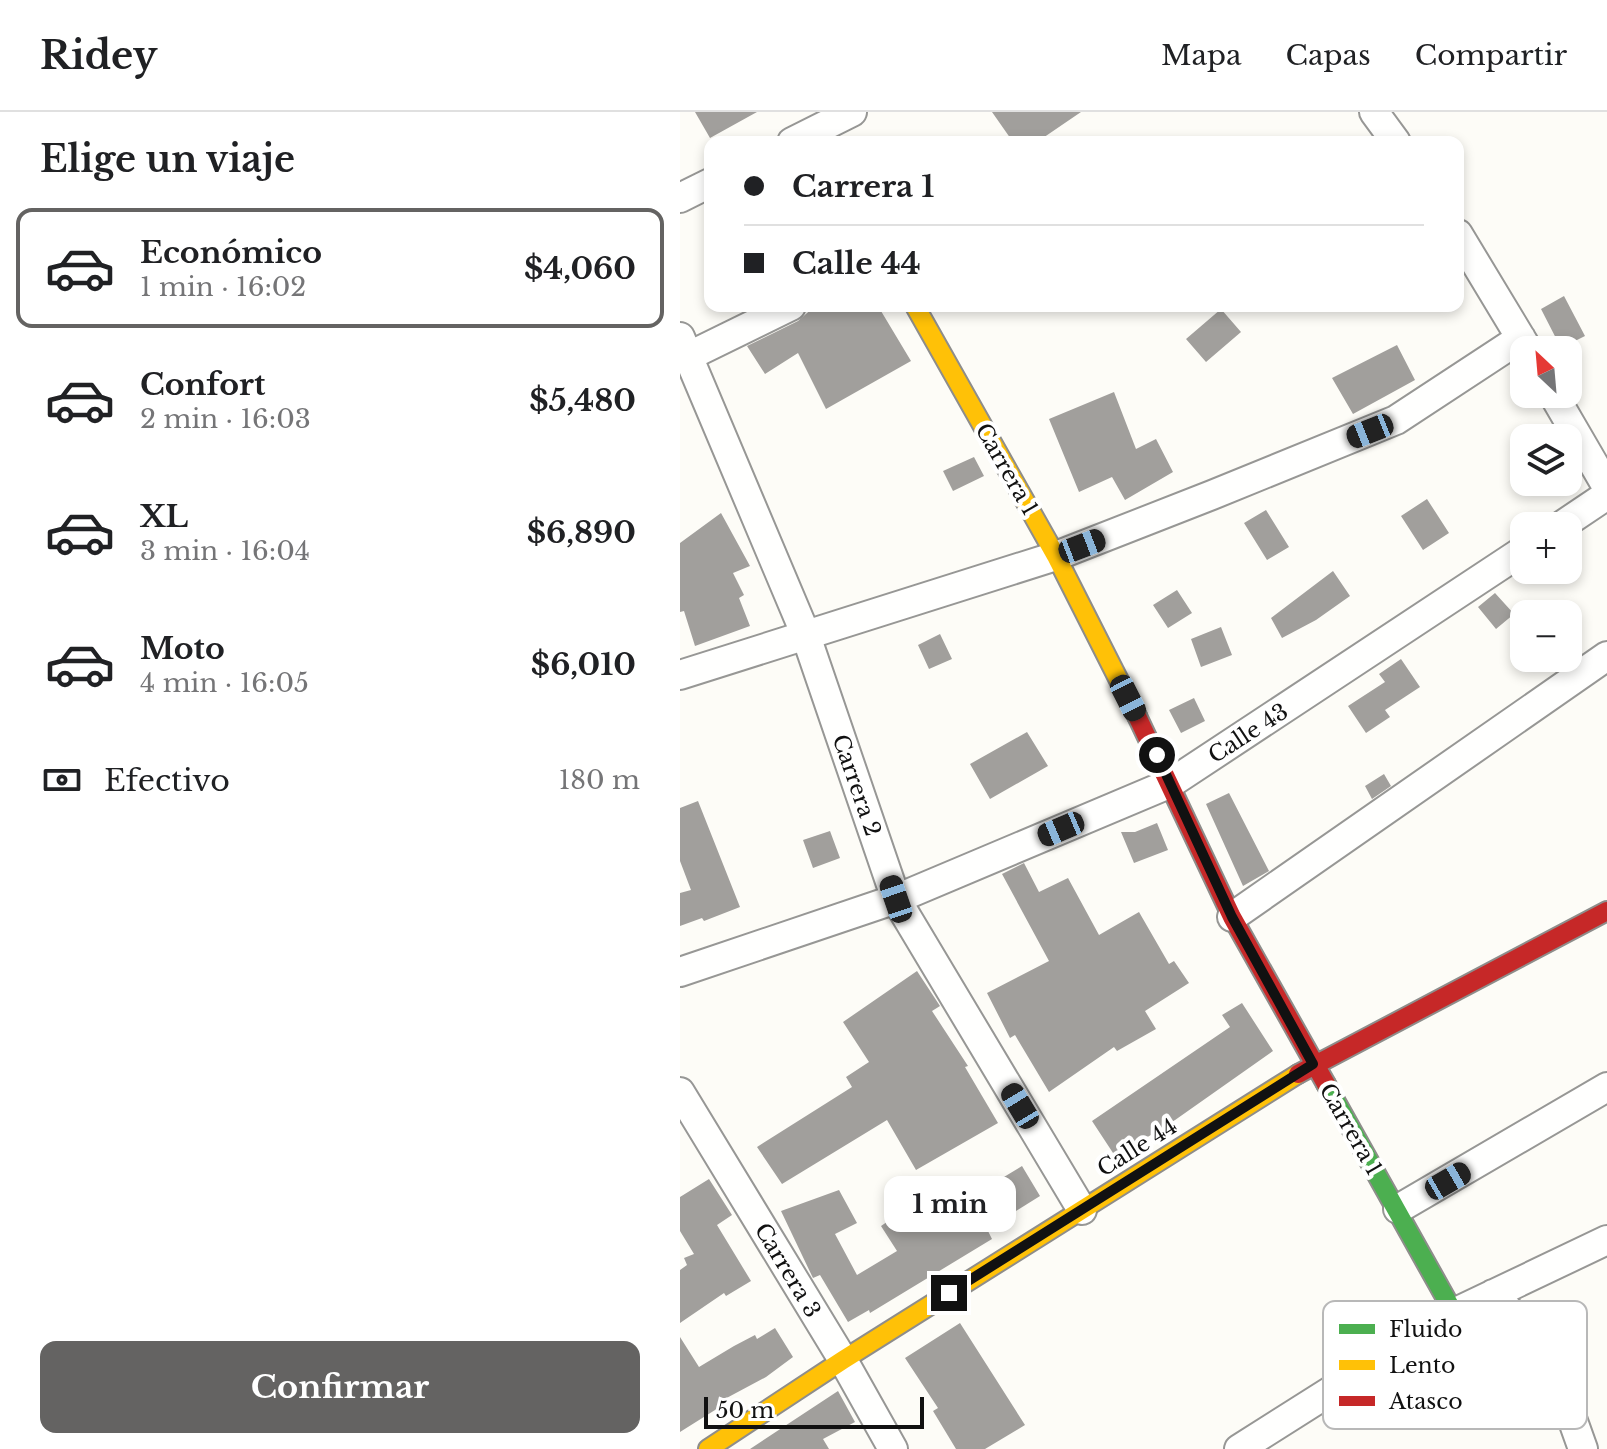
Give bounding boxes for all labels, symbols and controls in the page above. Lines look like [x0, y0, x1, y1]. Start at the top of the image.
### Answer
text: Ridey [40, 32, 157, 79]
text: Mapa [1161, 38, 1242, 73]
text: Capas [1286, 38, 1371, 73]
text: Compartir [1415, 38, 1567, 73]
text: Elige un viaje [40, 137, 295, 182]
text: Carrera 1 [792, 168, 934, 205]
icon: car [44, 232, 116, 304]
text: Económico [140, 234, 322, 271]
text: Calle 44 [792, 245, 921, 282]
text: $4,060 [524, 250, 636, 287]
text: 1 min · 16:02 [140, 271, 306, 303]
north arrow [1510, 336, 1582, 408]
map controls [1510, 336, 1582, 672]
icon: car [44, 364, 116, 436]
text: Confort [140, 366, 265, 403]
text: $5,480 [529, 382, 636, 419]
text: 2 min · 16:03 [140, 403, 311, 435]
car [1343, 411, 1397, 451]
street label: Carrera 1 [969, 418, 1044, 520]
button: layers [1510, 424, 1582, 496]
icon: car [44, 496, 116, 568]
text: XL [140, 498, 188, 535]
button: + [1510, 512, 1582, 584]
text: $6,890 [527, 514, 636, 551]
car [1055, 526, 1109, 566]
text: 3 min · 16:04 [140, 535, 310, 567]
button: − [1510, 600, 1582, 672]
icon: car [44, 628, 116, 700]
text: Moto [140, 630, 225, 667]
text: $6,010 [531, 646, 636, 683]
text: 4 min · 16:05 [140, 667, 309, 699]
car [1106, 671, 1150, 725]
street label: Calle 43 [1203, 698, 1293, 769]
street label: Carrera 2 [827, 731, 886, 839]
route start [1139, 737, 1175, 773]
icon: cash [40, 758, 84, 802]
text: Efectivo [104, 762, 230, 799]
text: 180 m [559, 764, 640, 796]
car [1034, 809, 1088, 849]
car [877, 872, 915, 926]
street label: Carrera 1 [1313, 1078, 1388, 1180]
car [997, 1079, 1043, 1133]
street label: Calle 44 [1092, 1112, 1182, 1182]
car [1421, 1159, 1475, 1203]
callout: 1 min [883, 1177, 1015, 1233]
text: 1 min [912, 1188, 988, 1220]
street label: Carrera 3 [749, 1218, 826, 1322]
route end [931, 1275, 967, 1311]
legend [1323, 1301, 1587, 1429]
text: Fluido [1389, 1316, 1462, 1343]
button: Confirmar [40, 1341, 640, 1433]
text: Lento [1389, 1352, 1455, 1379]
text: Atasco [1388, 1388, 1463, 1415]
scale bar [704, 1393, 924, 1429]
text: 50 m [716, 1397, 774, 1424]

